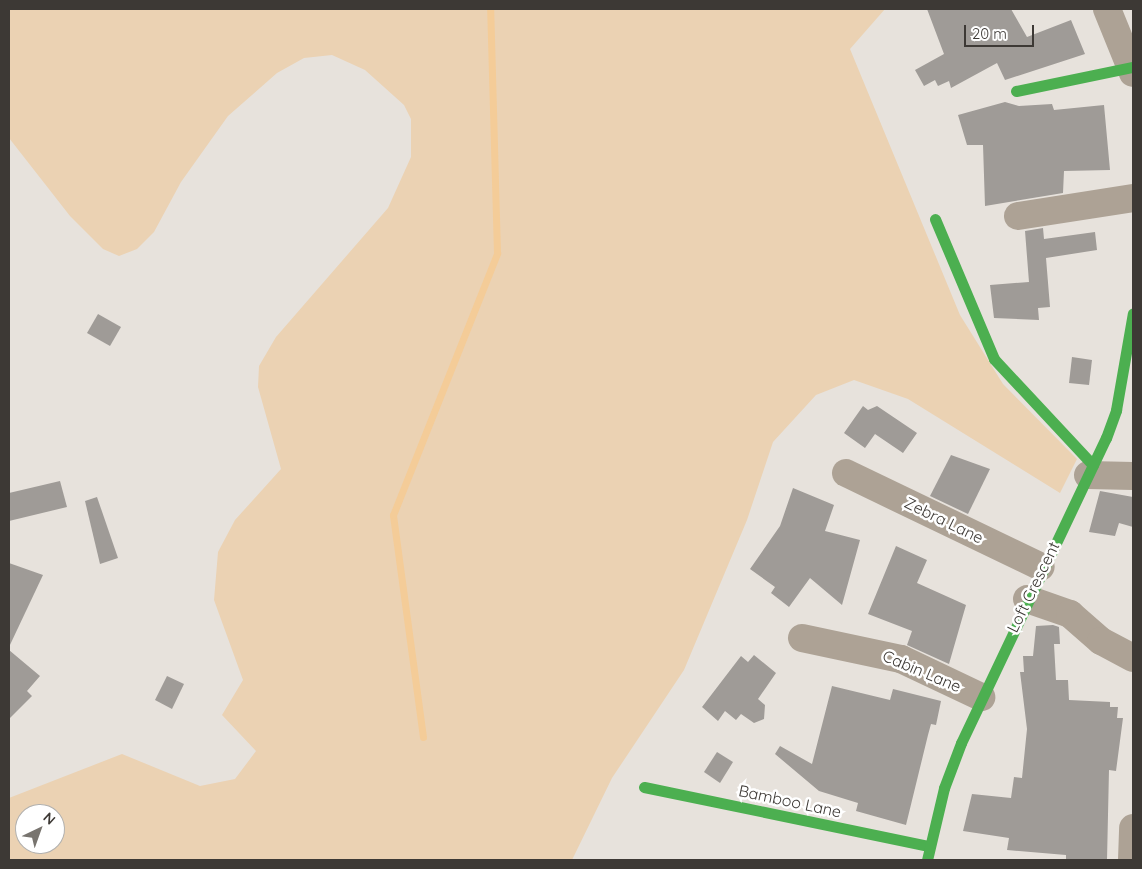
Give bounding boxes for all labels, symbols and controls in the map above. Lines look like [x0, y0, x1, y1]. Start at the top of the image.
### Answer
scale bar [967, 15, 1037, 47]
text: 20 m [972, 24, 1007, 43]
street label: Zebra Lane [901, 493, 987, 547]
street label: Loft Crescent [1003, 538, 1063, 636]
street label: Cabin Lane [880, 646, 964, 696]
street label: Bamboo Lane [737, 781, 843, 821]
north arrow [15, 804, 65, 854]
text: N [40, 808, 59, 829]

